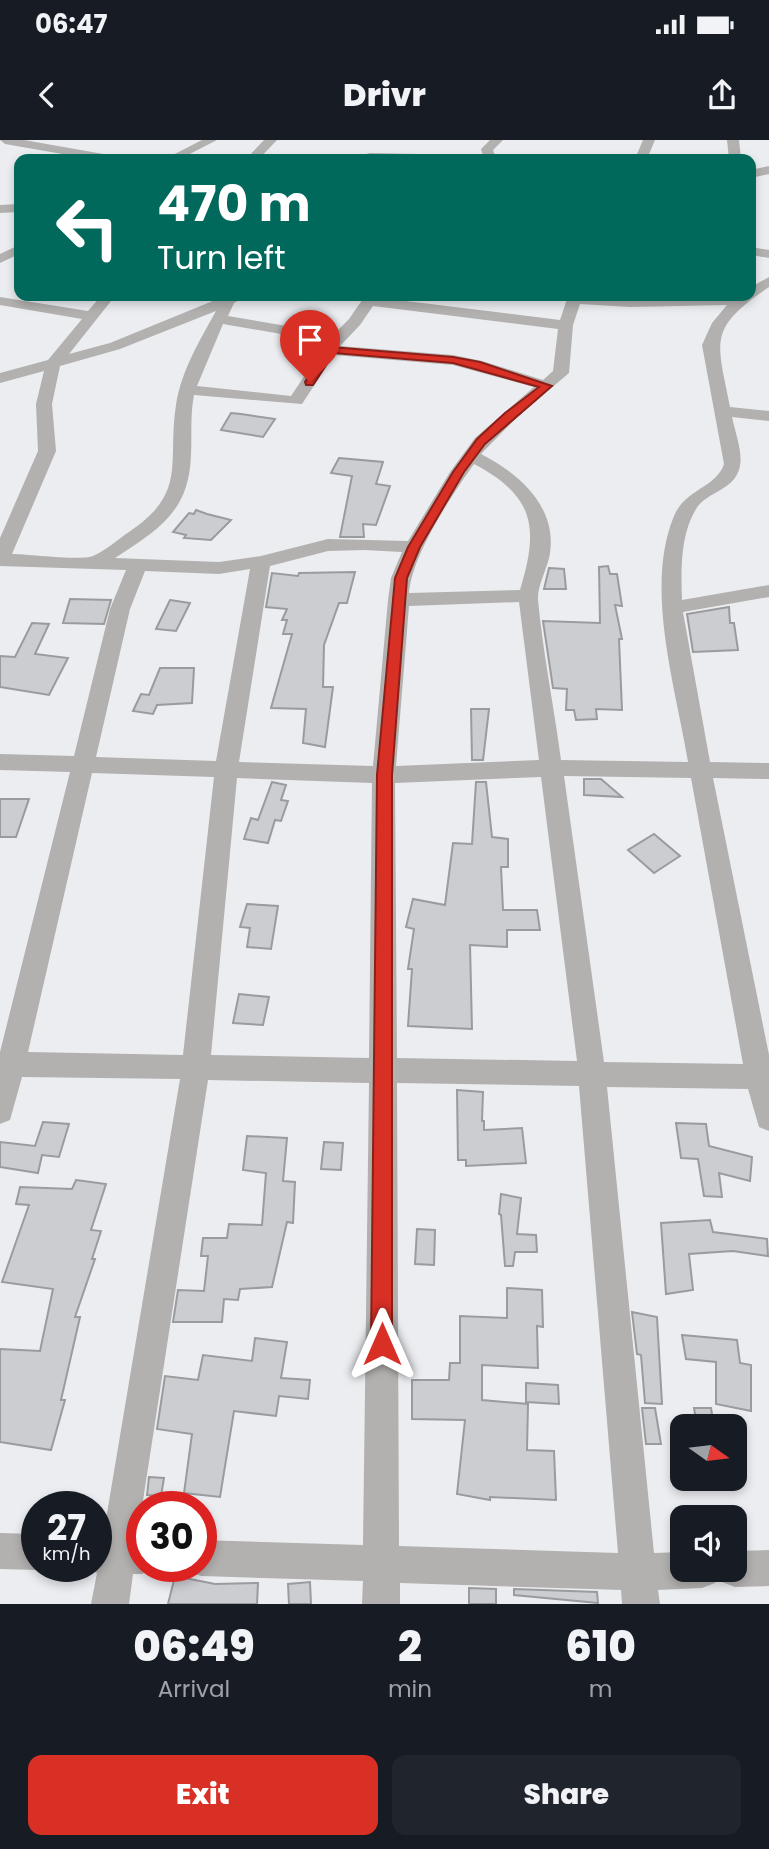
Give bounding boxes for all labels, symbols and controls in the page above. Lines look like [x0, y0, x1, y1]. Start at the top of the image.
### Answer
text: 06:47 [35, 6, 107, 42]
text: Drivr [343, 72, 426, 117]
icon: back [28, 76, 66, 114]
icon: share [703, 76, 741, 114]
text: 470 m [157, 170, 311, 238]
icon: left [42, 182, 133, 273]
text: Turn left [157, 235, 286, 280]
pin [280, 310, 340, 382]
icon: arrive [291, 321, 329, 359]
position arrow [345, 1307, 419, 1381]
north arrow [670, 1414, 747, 1491]
map controls [670, 1414, 747, 1582]
speed limit sign: 30 [126, 1491, 217, 1582]
text: 27 [47, 1503, 86, 1552]
button: sound [670, 1505, 747, 1582]
text: km/h [43, 1541, 90, 1566]
text: 06:49 [133, 1617, 255, 1676]
text: 2 [398, 1617, 422, 1676]
text: 610 [565, 1617, 636, 1676]
text: Arrival [158, 1673, 230, 1705]
text: min [388, 1673, 432, 1705]
text: m [589, 1673, 612, 1705]
button: Exit [28, 1755, 378, 1835]
button: Share [392, 1755, 741, 1835]

